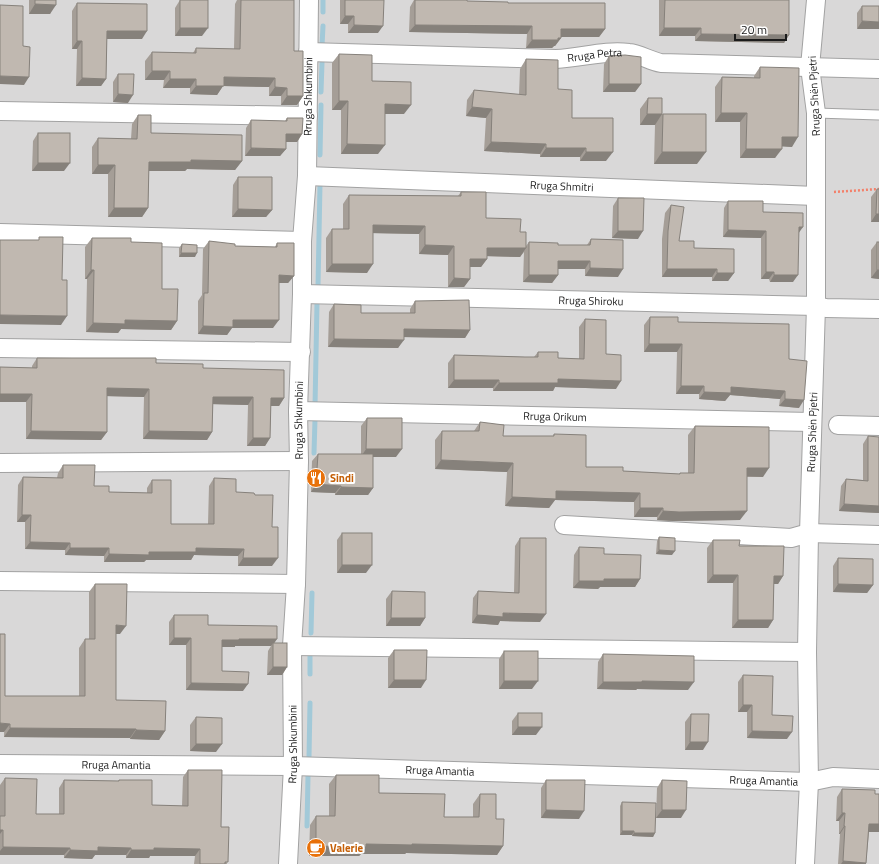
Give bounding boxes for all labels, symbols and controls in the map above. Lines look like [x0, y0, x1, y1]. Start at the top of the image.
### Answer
scale bar [735, 16, 786, 42]
text: 20 m [741, 20, 767, 39]
street label: Rruga Petra [566, 44, 623, 66]
street label: Rruga Shën Pjetri [804, 55, 824, 137]
street label: Rruga Shkumbini [299, 57, 316, 136]
street label: Rruga Shmitri [530, 177, 594, 195]
street label: Rruga Shiroku [558, 292, 624, 310]
street label: Rruga Shkumbini [290, 381, 307, 460]
street label: Rruga Shën Pjetri [803, 392, 821, 473]
street label: Rruga Orikum [523, 408, 587, 425]
restaurant icon: Sindi [305, 467, 327, 489]
place label: Sindi [330, 470, 354, 486]
street label: Rruga Shkumbini [284, 705, 301, 784]
street label: Rruga Amantia [81, 757, 151, 773]
street label: Rruga Amantia [405, 761, 475, 780]
street label: Rruga Amantia [729, 772, 799, 790]
cafe icon: Valerie [305, 837, 327, 859]
place label: Valerie [330, 840, 364, 856]

